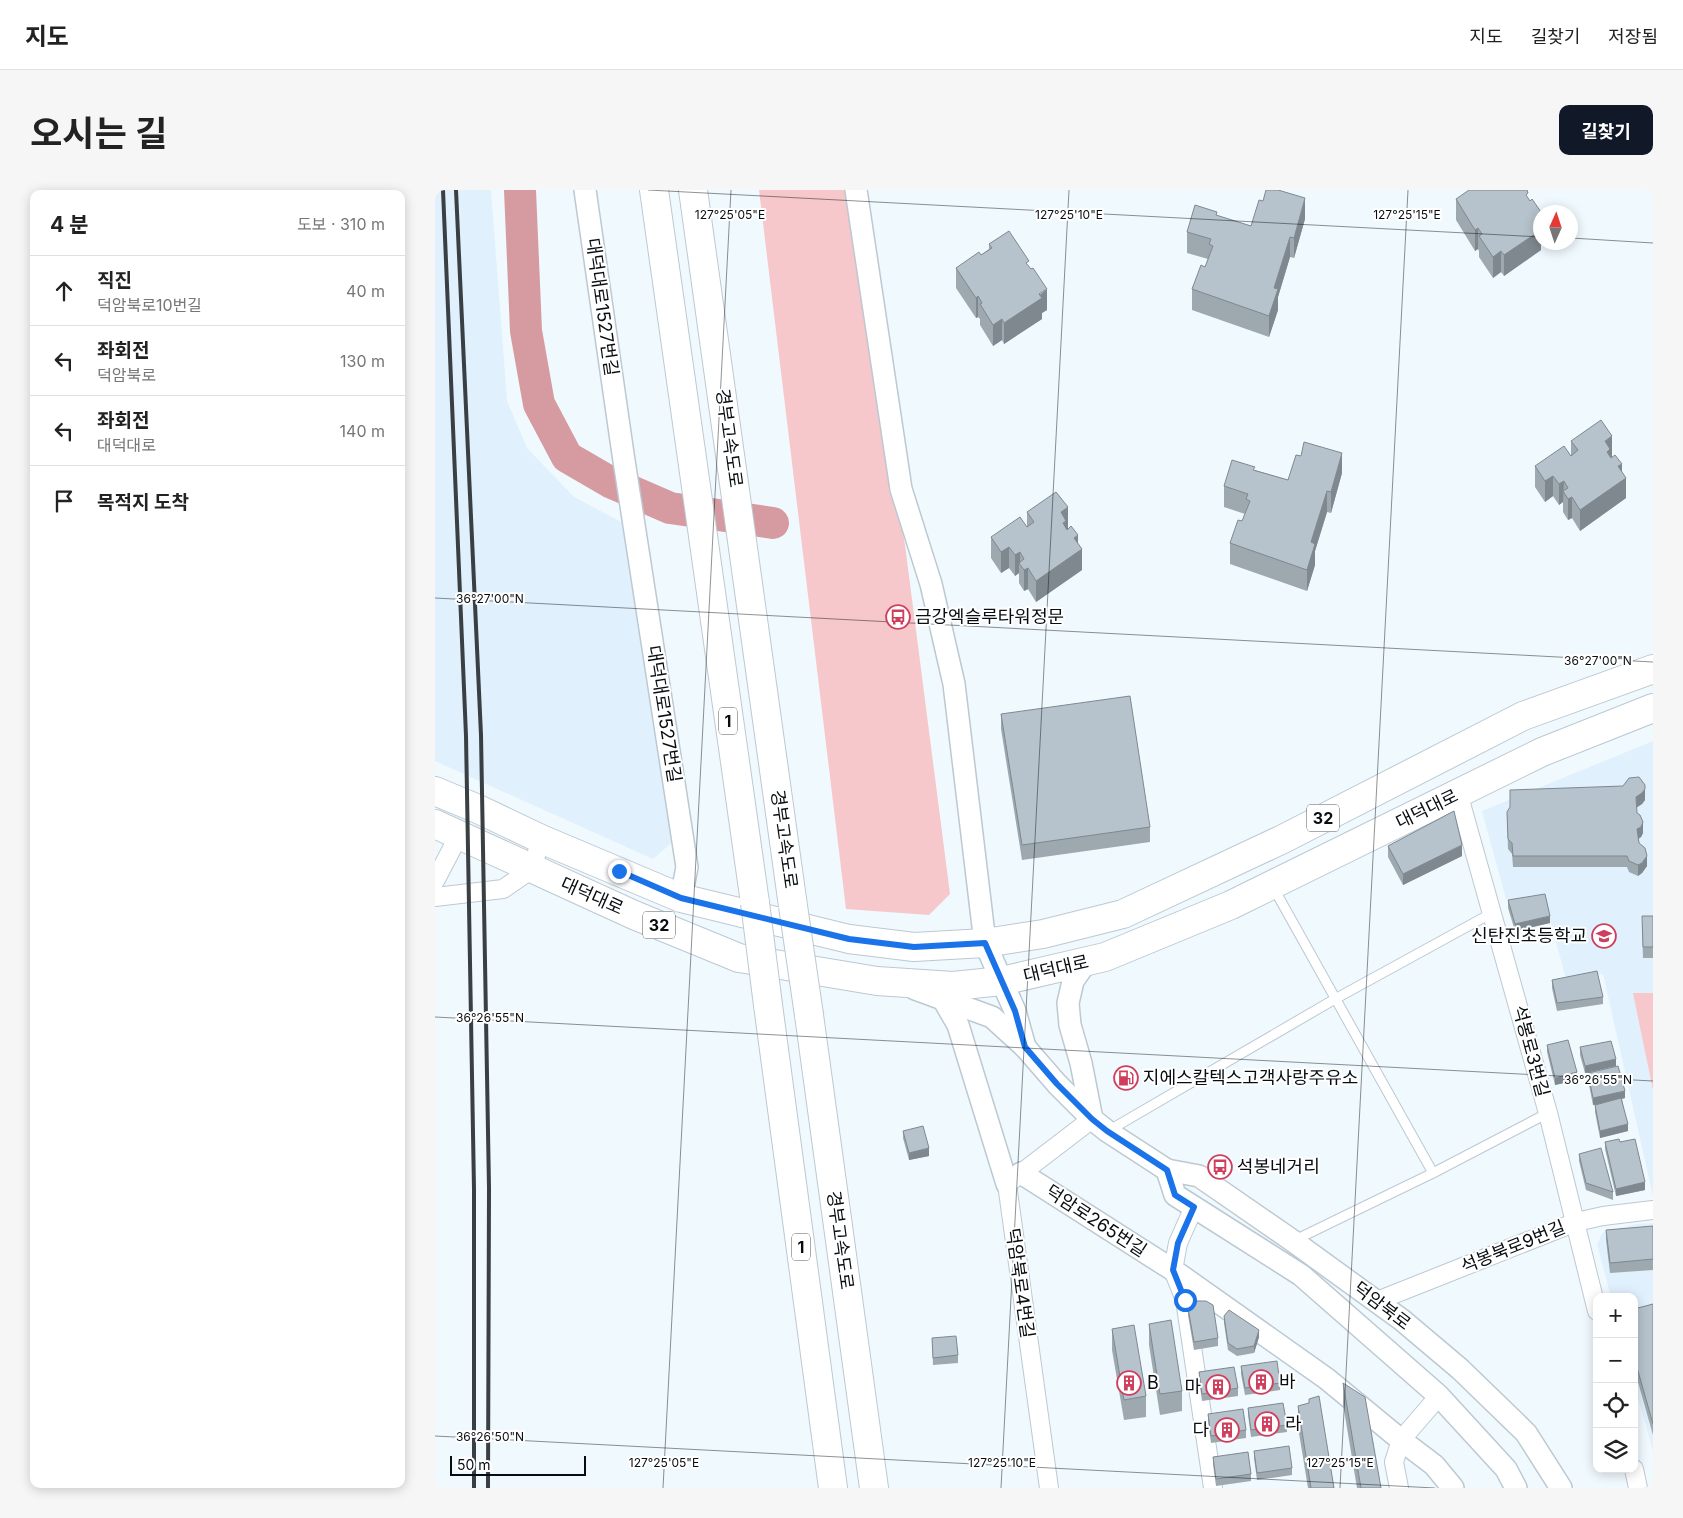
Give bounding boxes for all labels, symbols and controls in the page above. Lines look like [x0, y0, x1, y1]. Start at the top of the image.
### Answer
text: 지도 [25, 22, 69, 51]
text: 지도 [1470, 26, 1503, 47]
text: 길찾기 [1531, 26, 1580, 47]
text: 저장됨 [1608, 26, 1658, 47]
button: 길찾기 [1559, 105, 1653, 155]
text: 오시는 길 [30, 112, 167, 154]
north arrow [1533, 205, 1578, 250]
text: 127°25'05"E [695, 207, 765, 222]
text: 127°25'10"E [1035, 207, 1103, 222]
text: 127°25'15"E [1373, 207, 1441, 222]
text: 4 분 [50, 212, 89, 237]
text: 도보 · 310 m [297, 214, 385, 234]
street label: 대덕대로1527번길 [582, 237, 623, 377]
text: 직진 [97, 269, 132, 292]
icon: ahead [50, 277, 78, 305]
text: 40 m [346, 281, 385, 301]
text: 덕암북로10번길 [97, 295, 202, 315]
text: 좌회전 [97, 339, 149, 362]
icon: left [50, 347, 78, 375]
text: 130 m [340, 351, 385, 371]
text: 덕암북로 [97, 365, 156, 385]
street label: 경부고속도로 [712, 387, 747, 489]
text: 좌회전 [97, 409, 149, 432]
icon: left [50, 417, 78, 445]
text: 140 m [340, 421, 385, 441]
text: 대덕대로 [97, 435, 156, 455]
icon: arrive [50, 487, 78, 515]
text: 목적지 도착 [97, 491, 189, 514]
text: 36°27'00"N [456, 591, 524, 606]
bus stop icon: 금강엑슬루타워정문 [885, 604, 911, 630]
place label: 금강엑슬루타워정문 [915, 606, 1064, 627]
street label: 대덕대로1527번길 [643, 644, 686, 784]
text: 36°27'00"N [1564, 653, 1632, 668]
road number: 1 [719, 708, 737, 734]
street label: 대덕대로 [1392, 785, 1461, 833]
street label: 경부고속도로 [767, 788, 802, 890]
road number: 32 [1307, 804, 1339, 831]
route end [608, 860, 631, 883]
street label: 대덕대로 [558, 872, 627, 919]
road number: 32 [643, 912, 675, 938]
school or university icon: 신탄진초등학교 [1591, 923, 1617, 949]
place label: 신탄진초등학교 [1471, 925, 1587, 946]
street label: 대덕대로 [1021, 951, 1091, 986]
street label: 석봉로3번길 [1509, 1003, 1554, 1099]
text: 36°26'55"N [456, 1010, 524, 1025]
fuel station icon: 지에스칼텍스고객사랑주유소 [1113, 1065, 1139, 1091]
place label: 지에스칼텍스고객사랑주유소 [1143, 1067, 1358, 1088]
text: 36°26'55"N [1564, 1072, 1632, 1087]
bus stop icon: 석봉네거리 [1207, 1154, 1233, 1180]
place label: 석봉네거리 [1237, 1156, 1320, 1177]
street label: 덕암로265번길 [1042, 1180, 1151, 1261]
street label: 경부고속도로 [823, 1189, 858, 1291]
street label: 석봉북로9번길 [1458, 1216, 1568, 1277]
street label: 덕암북로4번길 [1002, 1227, 1039, 1339]
road number: 1 [792, 1234, 810, 1260]
street label: 덕암북로 [1350, 1277, 1415, 1334]
route start [1174, 1289, 1197, 1312]
map controls [1593, 1293, 1638, 1473]
button: + [1593, 1293, 1638, 1338]
button: − [1593, 1338, 1638, 1383]
building icon: 바 [1248, 1369, 1274, 1395]
building icon: B [1116, 1370, 1142, 1396]
place label: 바 [1279, 1371, 1296, 1392]
place label: B [1147, 1372, 1159, 1393]
building icon: 마 [1205, 1374, 1231, 1400]
place label: 마 [1184, 1376, 1201, 1397]
button: locate [1593, 1383, 1638, 1428]
building icon: 라 [1254, 1411, 1280, 1437]
place label: 라 [1285, 1413, 1302, 1434]
building icon: 다 [1214, 1417, 1240, 1443]
place label: 다 [1192, 1419, 1209, 1440]
button: layers [1593, 1428, 1638, 1473]
text: 36°26'50"N [456, 1429, 524, 1444]
scale bar [450, 1453, 586, 1476]
text: 127°25'05"E [629, 1455, 699, 1470]
text: 127°25'10"E [968, 1455, 1036, 1470]
text: 127°25'15"E [1306, 1455, 1374, 1470]
text: 50 m [457, 1456, 491, 1473]

